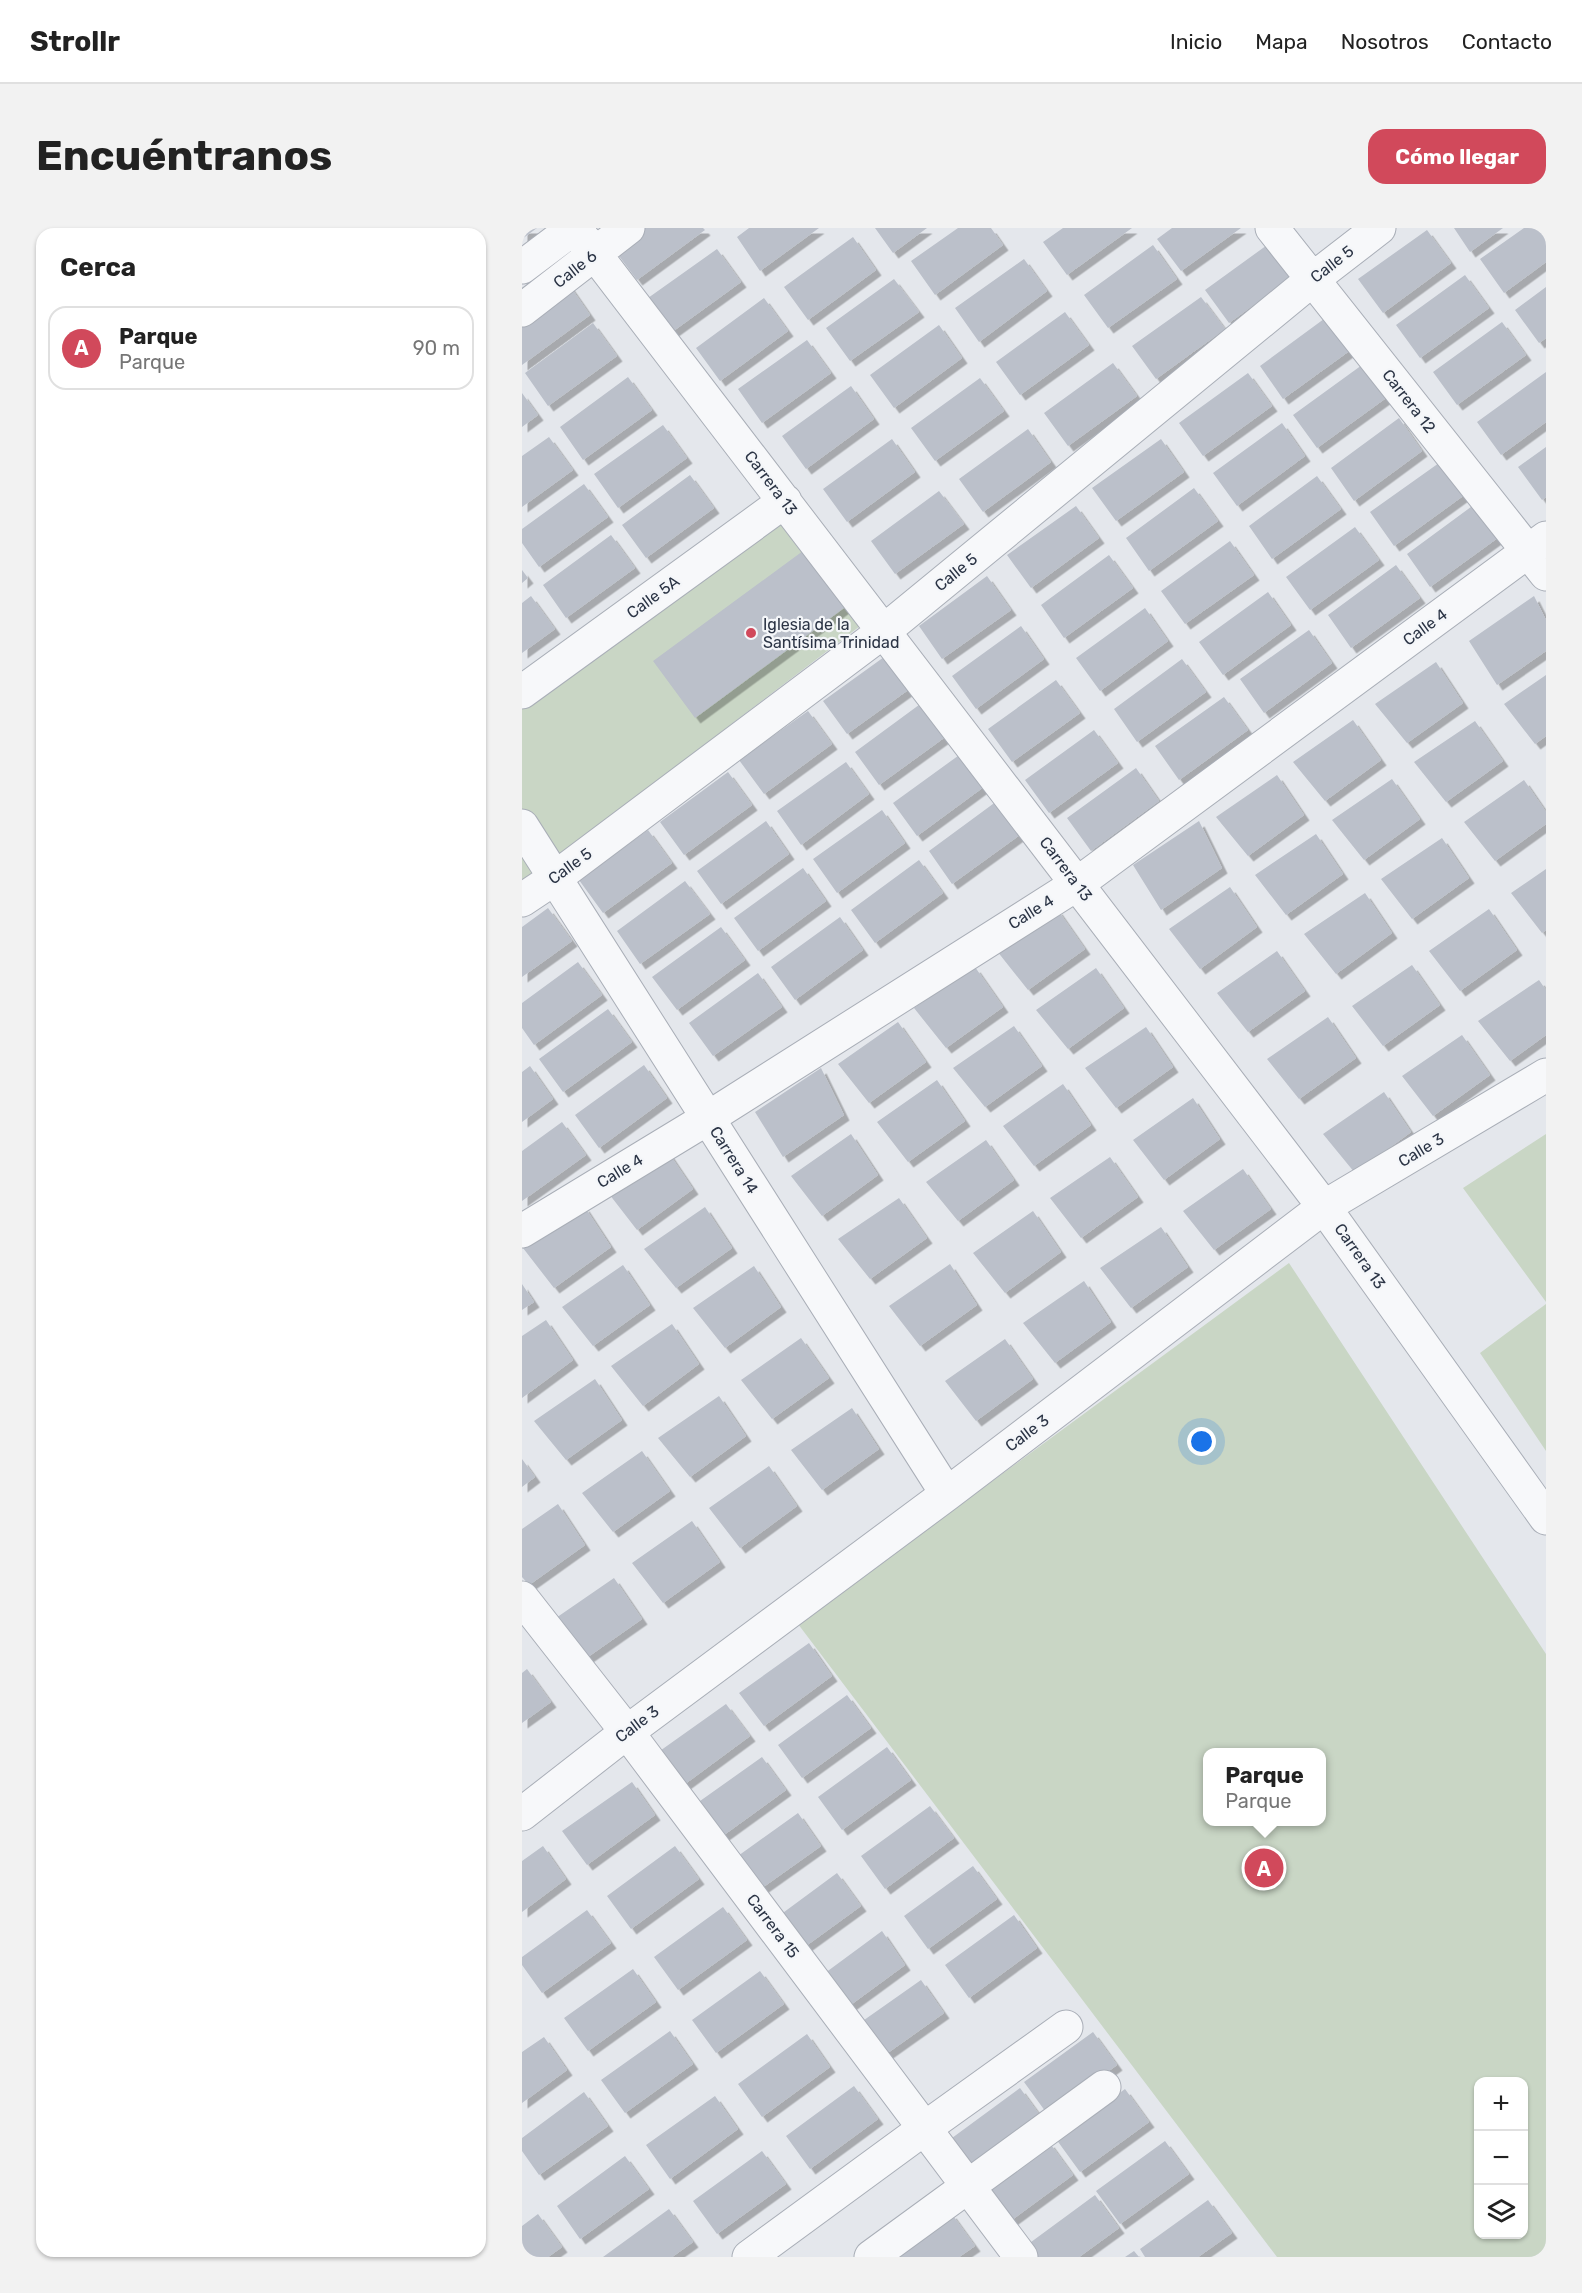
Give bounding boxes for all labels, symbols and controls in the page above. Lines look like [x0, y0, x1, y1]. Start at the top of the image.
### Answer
text: Strollr [30, 25, 120, 58]
text: Inicio [1170, 29, 1222, 54]
text: Mapa [1255, 29, 1308, 54]
text: Nosotros [1341, 29, 1429, 54]
text: Contacto [1462, 29, 1552, 54]
button: Cómo llegar [1368, 129, 1546, 184]
text: Encuéntranos [36, 131, 332, 181]
street label: Calle 5 [1307, 241, 1357, 287]
street label: Calle 6 [550, 246, 601, 292]
text: Cerca [60, 252, 136, 283]
text: Parque [119, 323, 198, 350]
text: A [74, 336, 89, 360]
text: 90 m [413, 336, 460, 360]
text: Parque [119, 350, 185, 374]
street label: Carrera 12 [1378, 365, 1440, 437]
street label: Carrera 13 [741, 447, 801, 519]
street label: Calle 5 [931, 549, 981, 595]
street label: Calle 5A [623, 571, 683, 622]
street label: Calle 4 [1399, 605, 1451, 649]
place label: Iglesia de la Santísima Trinidad [763, 615, 899, 652]
marker: Iglesia de la Santísima Trinidad [744, 626, 758, 640]
street label: Carrera 13 [1036, 833, 1096, 905]
street label: Calle 5 [544, 844, 596, 888]
street label: Calle 4 [1005, 891, 1057, 933]
street label: Carrera 14 [706, 1123, 762, 1197]
street label: Calle 3 [1395, 1129, 1447, 1171]
street label: Calle 4 [594, 1150, 646, 1192]
street label: Carrera 13 [1331, 1220, 1389, 1292]
street label: Calle 3 [1001, 1410, 1053, 1456]
your location [1187, 1427, 1216, 1456]
street label: Calle 3 [611, 1701, 663, 1747]
popup [1203, 1748, 1326, 1826]
text: Parque [1225, 1762, 1304, 1789]
text: Parque [1225, 1789, 1291, 1813]
pin: A [1244, 1846, 1284, 1890]
street label: Carrera 15 [743, 1890, 803, 1962]
map controls [1474, 2077, 1528, 2239]
button: + [1474, 2077, 1528, 2131]
button: − [1474, 2131, 1528, 2185]
button: layers [1474, 2185, 1528, 2239]

